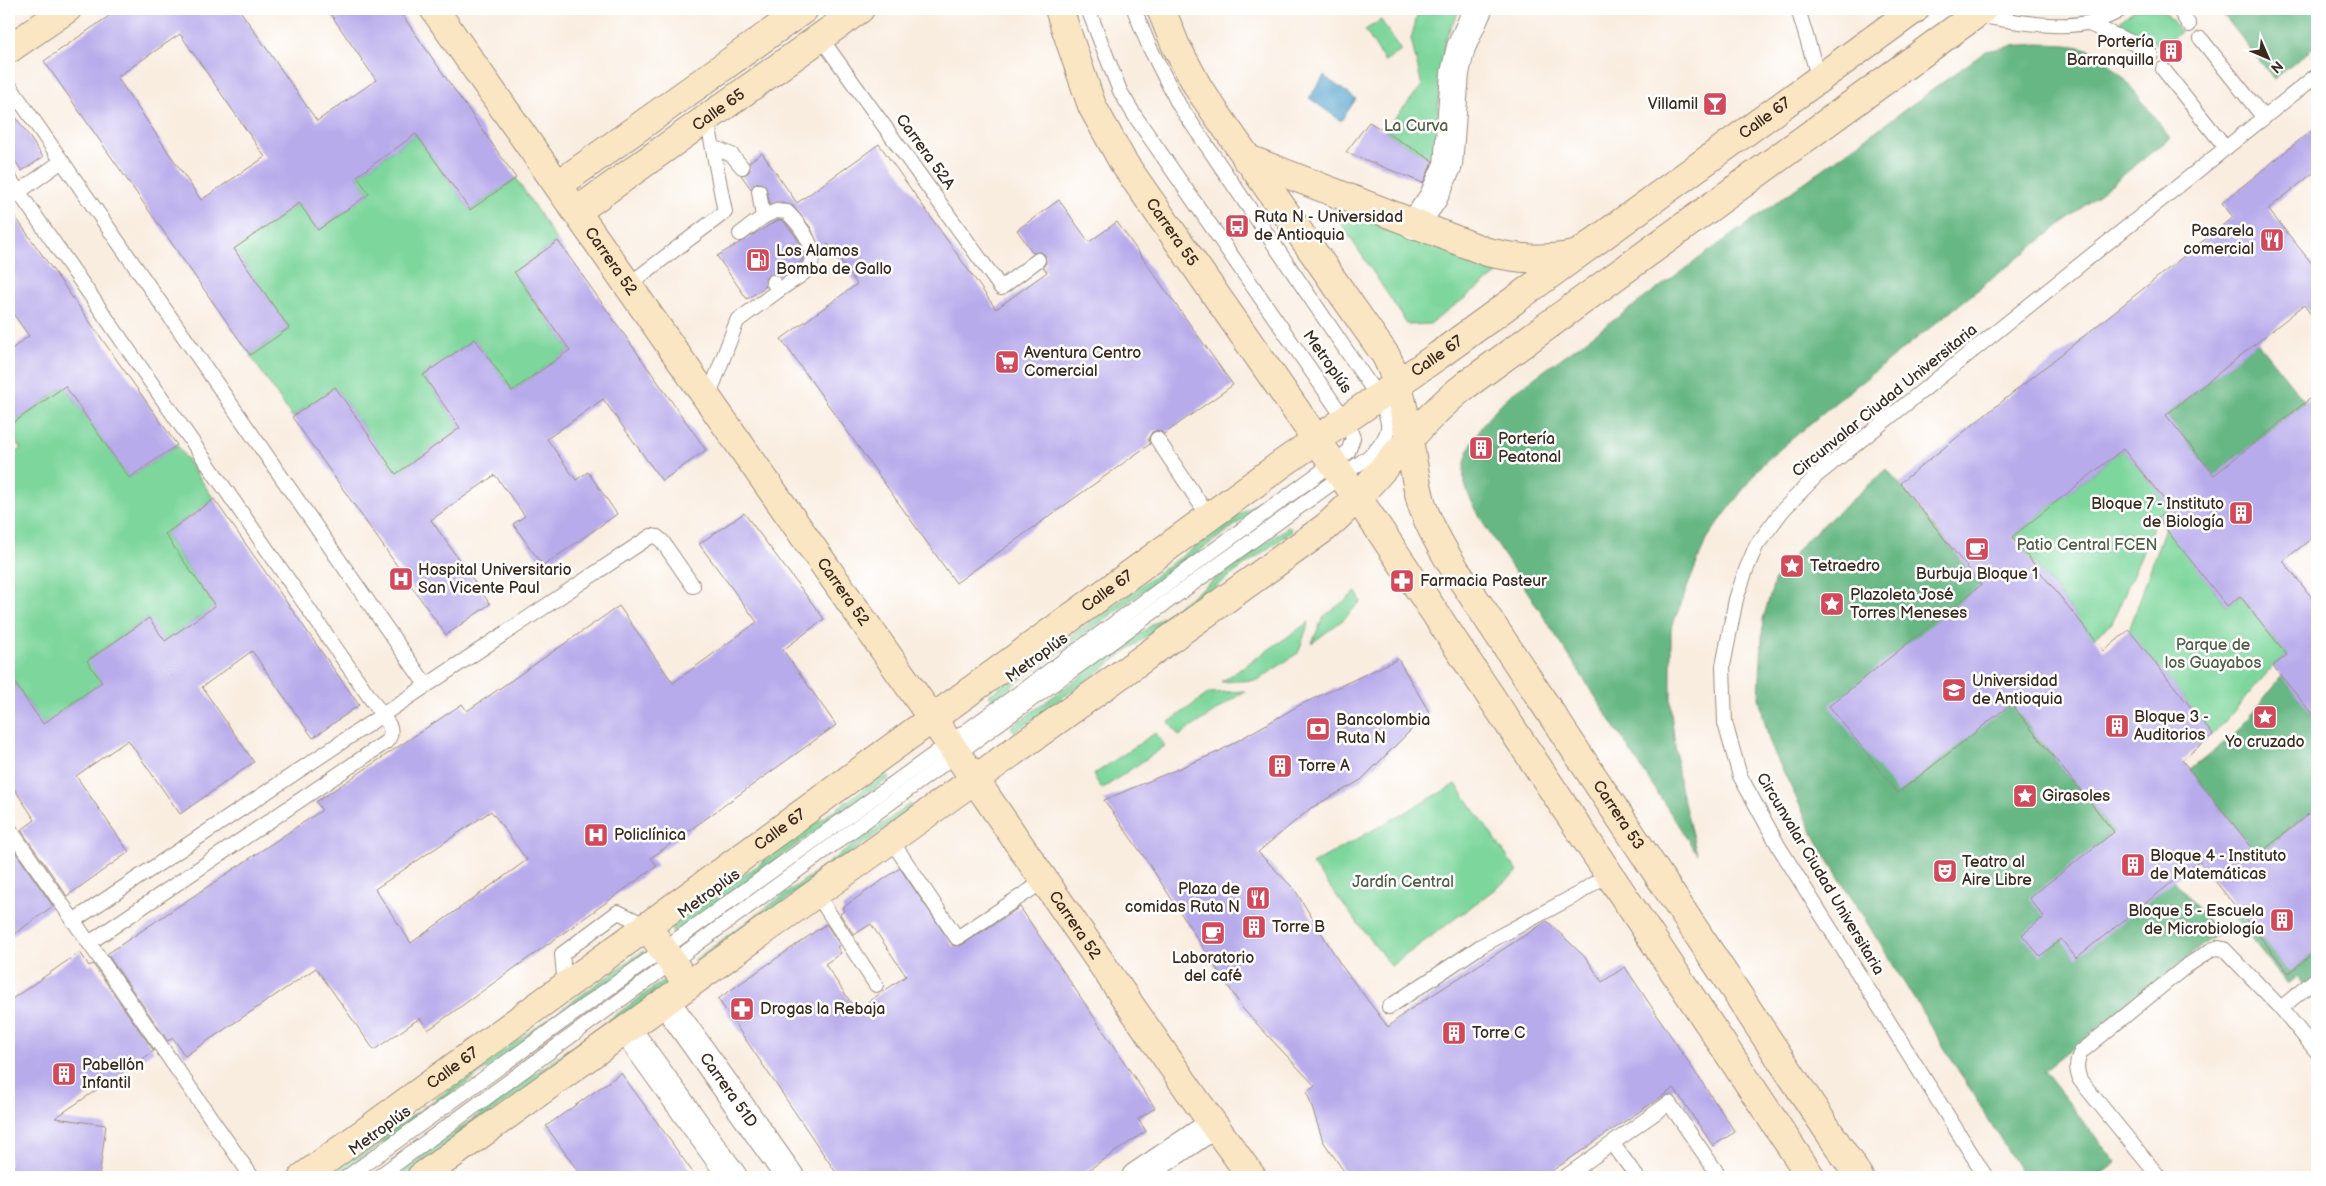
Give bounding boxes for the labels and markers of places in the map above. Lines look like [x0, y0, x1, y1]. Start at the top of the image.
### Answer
place label: Portería Barranquilla [2067, 33, 2154, 70]
building icon: Portería Barranquilla [2158, 38, 2184, 64]
bar icon: Villamil [1702, 91, 1728, 117]
place label: Villamil [1648, 95, 1698, 114]
place label: Ruta N - Universidad de Antioquia [1254, 208, 1403, 245]
bus stop icon: Ruta N - Universidad de Antioquia [1224, 213, 1250, 239]
place label: Pasarela comercial [2183, 222, 2254, 259]
restaurant icon: Pasarela comercial [2259, 227, 2285, 253]
place label: Los Alamos Bomba de Gallo [776, 242, 892, 279]
fuel station icon: Los Alamos Bomba de Gallo [745, 247, 771, 273]
place label: Aventura Centro Comercial [1024, 344, 1141, 381]
supermarket icon: Aventura Centro Comercial [994, 349, 1020, 375]
place label: Portería Peatonal [1498, 430, 1561, 467]
building icon: Portería Peatonal [1468, 435, 1494, 461]
place label: Bloque 7 - Instituto de Biología [2091, 495, 2224, 532]
building icon: Bloque 7 - Instituto de Biología [2228, 500, 2254, 526]
cafe icon: Burbuja Bloque 1 [1964, 536, 1990, 562]
place icon: Tetraedro [1779, 553, 1805, 579]
place label: Tetraedro [1810, 557, 1880, 576]
place label: Hospital Universitario San Vicente Paul [418, 561, 572, 598]
place label: Burbuja Bloque 1 [1916, 565, 2038, 584]
hospital icon: Hospital Universitario San Vicente Paul [388, 566, 414, 592]
pharmacy icon: Farmacia Pasteur [1389, 568, 1415, 594]
place label: Farmacia Pasteur [1420, 572, 1547, 591]
place label: Plazoleta José Torres Meneses [1850, 586, 1967, 623]
place icon: Plazoleta José Torres Meneses [1819, 591, 1845, 617]
place label: Universidad de Antioquia [1972, 672, 2063, 709]
school or university icon: Universidad de Antioquia [1941, 677, 1967, 703]
place icon: Yo cruzado [2252, 704, 2278, 730]
place label: Bloque 3 - Auditorios [2134, 708, 2209, 745]
place label: Bancolombia Ruta N [1336, 711, 1430, 748]
building icon: Bloque 3 - Auditorios [2104, 713, 2130, 739]
bank icon: Bancolombia Ruta N [1305, 716, 1331, 742]
place label: Yo cruzado [2224, 733, 2305, 752]
building icon: Torre A [1267, 753, 1293, 779]
place label: Torre A [1298, 757, 1350, 776]
place icon: Girasoles [2012, 783, 2038, 809]
place label: Girasoles [2042, 787, 2110, 806]
hospital icon: Policlínica [583, 822, 609, 848]
place label: Policlínica [614, 826, 686, 845]
place label: Bloque 4 - Instituto de Matemáticas [2150, 847, 2286, 884]
building icon: Bloque 4 - Instituto de Matemáticas [2120, 852, 2146, 878]
place label: Teatro al Aire Libre [1962, 853, 2032, 890]
theatre icon: Teatro al Aire Libre [1932, 858, 1958, 884]
place label: Plaza de comidas Ruta N [1125, 880, 1240, 917]
restaurant icon: Plaza de comidas Ruta N [1245, 885, 1271, 911]
place label: Bloque 5 - Escuela de Microbiología [2128, 902, 2264, 939]
building icon: Bloque 5 - Escuela de Microbiología [2269, 907, 2295, 933]
building icon: Torre B [1241, 914, 1267, 940]
place label: Torre B [1272, 918, 1325, 937]
cafe icon: Laboratorio del café [1200, 920, 1226, 946]
place label: Laboratorio del café [1172, 949, 1254, 986]
pharmacy icon: Drogas la Rebaja [729, 996, 755, 1022]
place label: Drogas la Rebaja [760, 1000, 885, 1019]
building icon: Torre C [1441, 1020, 1467, 1046]
place label: Torre C [1472, 1024, 1525, 1043]
place label: Pabellón Infantil [82, 1056, 144, 1093]
building icon: Pabellón Infantil [51, 1061, 77, 1087]

